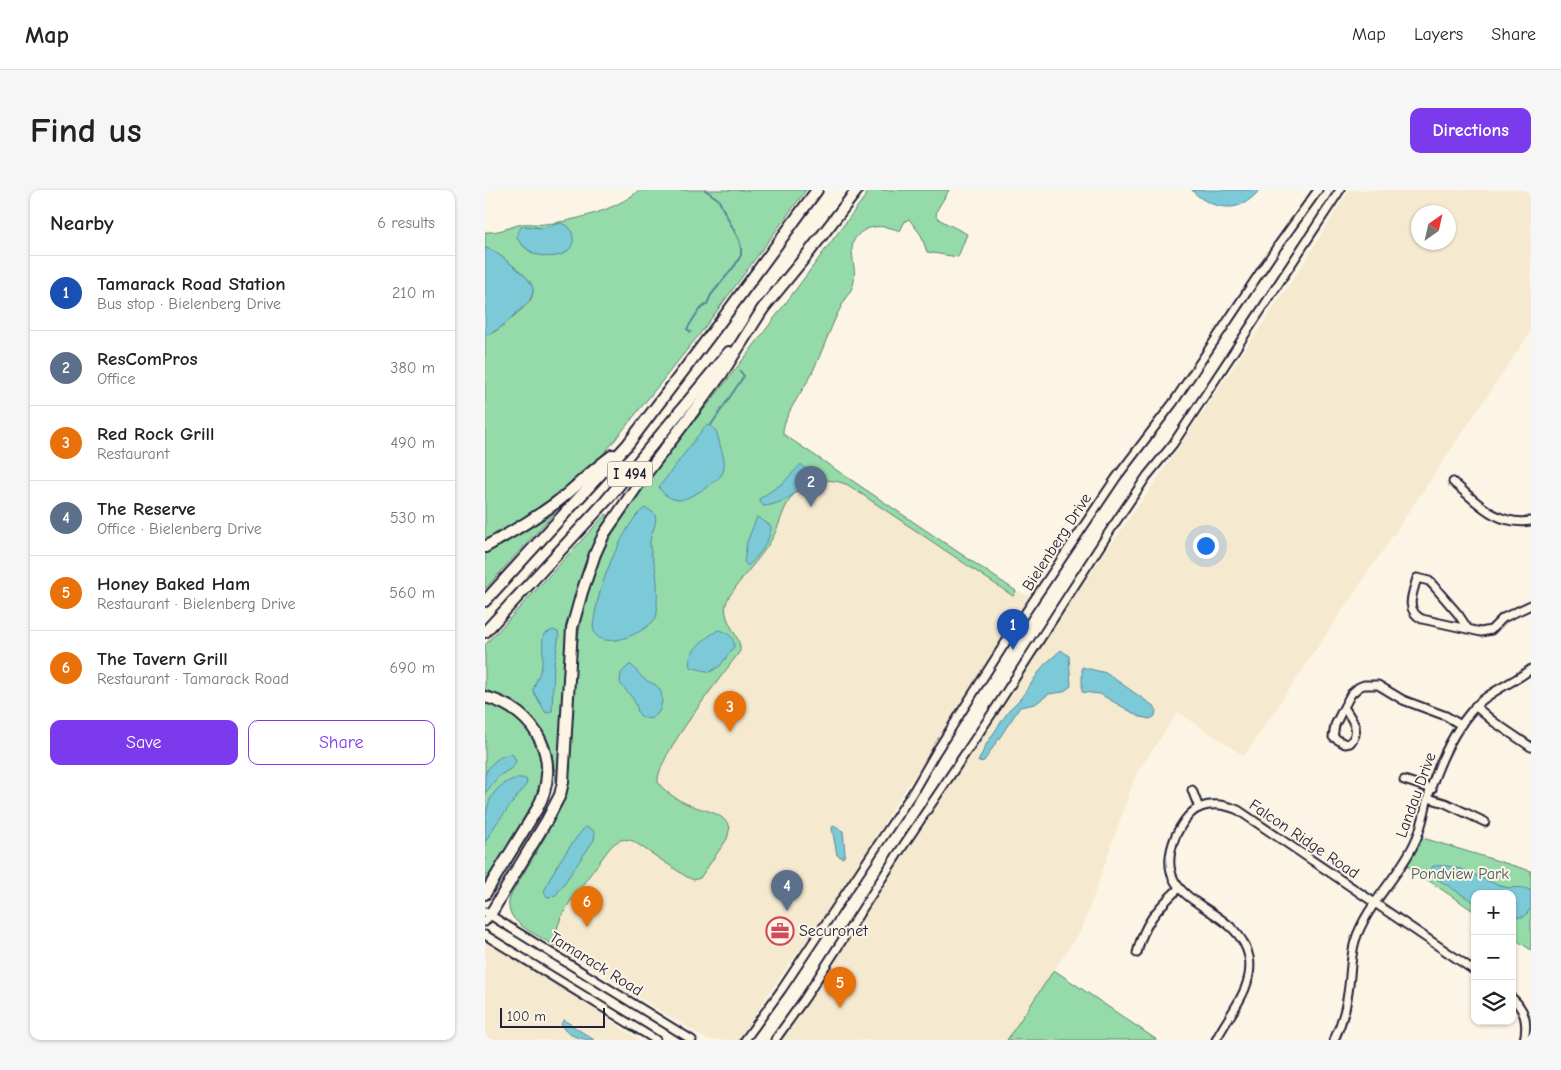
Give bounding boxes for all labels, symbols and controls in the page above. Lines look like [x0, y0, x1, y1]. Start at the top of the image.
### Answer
text: Map [25, 21, 69, 49]
text: Map [1352, 24, 1386, 45]
text: Layers [1414, 24, 1463, 45]
text: Share [1491, 24, 1536, 45]
button: Directions [1410, 108, 1531, 153]
text: Find us [30, 110, 142, 151]
north arrow [1411, 205, 1456, 250]
text: Nearby [50, 211, 114, 235]
text: 6 results [377, 214, 435, 232]
text: Tamarack Road Station [97, 273, 286, 295]
text: 1 [63, 284, 69, 302]
text: 210 m [392, 284, 435, 302]
text: Bus stop · Bielenberg Drive [97, 295, 281, 313]
text: ResComPros [97, 348, 198, 370]
text: 2 [62, 359, 70, 377]
text: 380 m [390, 359, 435, 377]
text: Office [97, 370, 136, 388]
text: Red Rock Grill [97, 423, 215, 445]
text: 3 [62, 434, 70, 452]
text: 490 m [390, 434, 435, 452]
text: Restaurant [97, 445, 169, 463]
road number: I 494 [607, 462, 653, 486]
pin: 2 [795, 466, 827, 507]
street label: Bielenberg Drive [1019, 490, 1095, 594]
text: The Reserve [97, 498, 196, 520]
text: 4 [62, 509, 70, 527]
text: 530 m [390, 509, 435, 527]
text: Office · Bielenberg Drive [97, 520, 262, 538]
your location [1193, 533, 1219, 559]
text: Honey Baked Ham [97, 573, 250, 595]
text: 5 [62, 584, 70, 602]
text: 560 m [389, 584, 435, 602]
text: Restaurant · Bielenberg Drive [97, 595, 295, 613]
pin: 1 [997, 609, 1029, 650]
text: The Tavern Grill [97, 648, 228, 670]
text: 6 [62, 659, 70, 677]
text: 690 m [390, 659, 435, 677]
text: Restaurant · Tamarack Road [97, 670, 289, 688]
pin: 3 [714, 691, 746, 732]
button: Save [50, 720, 238, 765]
button: Share [248, 720, 435, 765]
street label: Landau Drive [1392, 750, 1440, 840]
street label: Falcon Ridge Road [1246, 796, 1362, 882]
park label: Pondview Park [1411, 865, 1509, 883]
pin: 4 [771, 870, 803, 911]
pin: 6 [571, 886, 603, 927]
map controls [1471, 890, 1516, 1025]
button: + [1471, 890, 1516, 935]
office icon: Securonet [765, 916, 795, 946]
place label: Securonet [799, 922, 868, 940]
street label: Tamarack Road [546, 928, 646, 1000]
button: − [1471, 935, 1516, 980]
pin: 5 [824, 967, 856, 1008]
button: layers [1471, 980, 1516, 1025]
scale bar [500, 1005, 605, 1028]
text: 100 m [507, 1008, 546, 1025]

